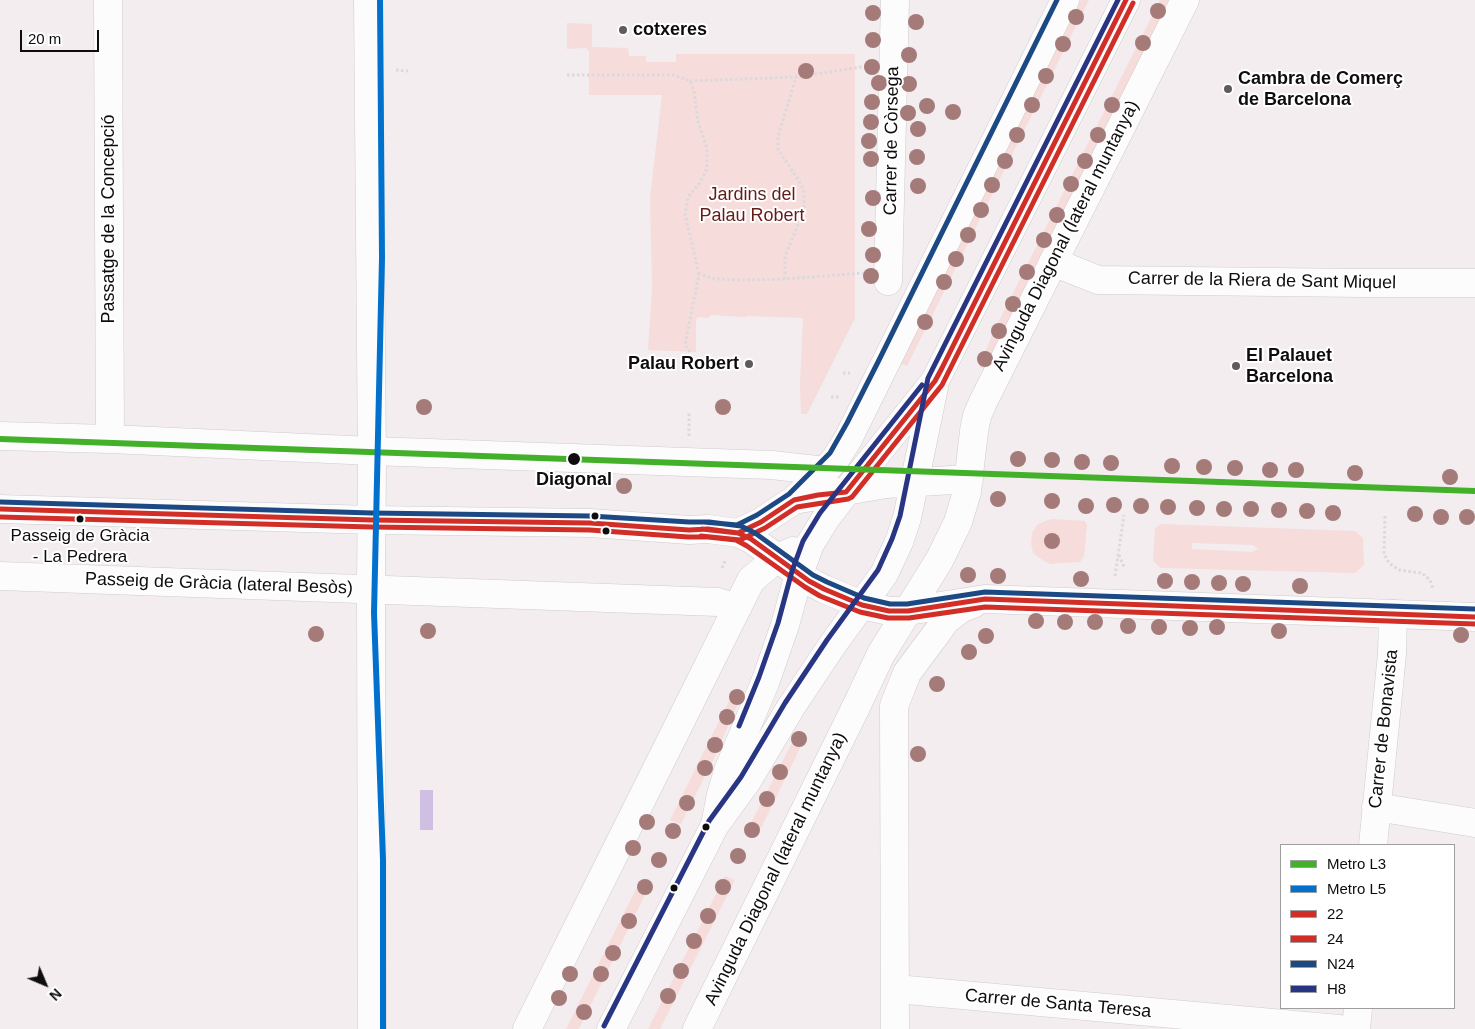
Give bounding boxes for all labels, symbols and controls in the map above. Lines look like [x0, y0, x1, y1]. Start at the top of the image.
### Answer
place label: cotxeres [633, 19, 707, 41]
scale bar [22, 20, 101, 52]
marker: cotxeres [617, 24, 629, 36]
text: 20 m [28, 30, 61, 47]
street label: Carrer de Còrsega [880, 66, 904, 216]
place label: Cambra de Comerç de Barcelona [1238, 68, 1403, 110]
marker: Cambra de Comerç de Barcelona [1222, 83, 1234, 95]
street label: Avinguda Diagonal (lateral muntanya) [988, 97, 1144, 375]
street label: Passatge de la Concepció [98, 114, 120, 324]
park label: Jardins del Palau Robert [699, 184, 805, 226]
street label: Carrer de la Riera de Sant Miquel [1128, 268, 1396, 294]
place label: El Palauet Barcelona [1246, 345, 1333, 388]
place label: Palau Robert [628, 353, 739, 375]
marker: Palau Robert [743, 358, 755, 370]
marker: El Palauet Barcelona [1230, 360, 1242, 372]
marker: Diagonal [566, 451, 582, 467]
place label: Diagonal [536, 469, 612, 491]
unlabelled marker [590, 511, 600, 521]
marker: Passeig de Gràcia - La Pedrera [75, 514, 85, 524]
place label: Passeig de Gràcia - La Pedrera [11, 526, 149, 566]
unlabelled marker [601, 526, 611, 536]
street label: Passeig de Gràcia (lateral Besòs) [85, 569, 353, 599]
street label: Carrer de Bonavista [1365, 648, 1403, 810]
street label: Avinguda Diagonal (lateral muntanya) [700, 729, 852, 1009]
unlabelled marker [701, 822, 711, 832]
legend [1280, 844, 1455, 1009]
text: Metro L3 [1327, 855, 1386, 872]
text: Metro L5 [1327, 880, 1386, 897]
unlabelled marker [669, 883, 679, 893]
text: 22 [1327, 905, 1344, 922]
text: 24 [1327, 930, 1344, 947]
text: N24 [1327, 955, 1355, 972]
north arrow [20, 959, 70, 1009]
text: H8 [1327, 980, 1346, 997]
text: N [46, 985, 65, 1004]
street label: Carrer de Santa Teresa [964, 985, 1152, 1023]

